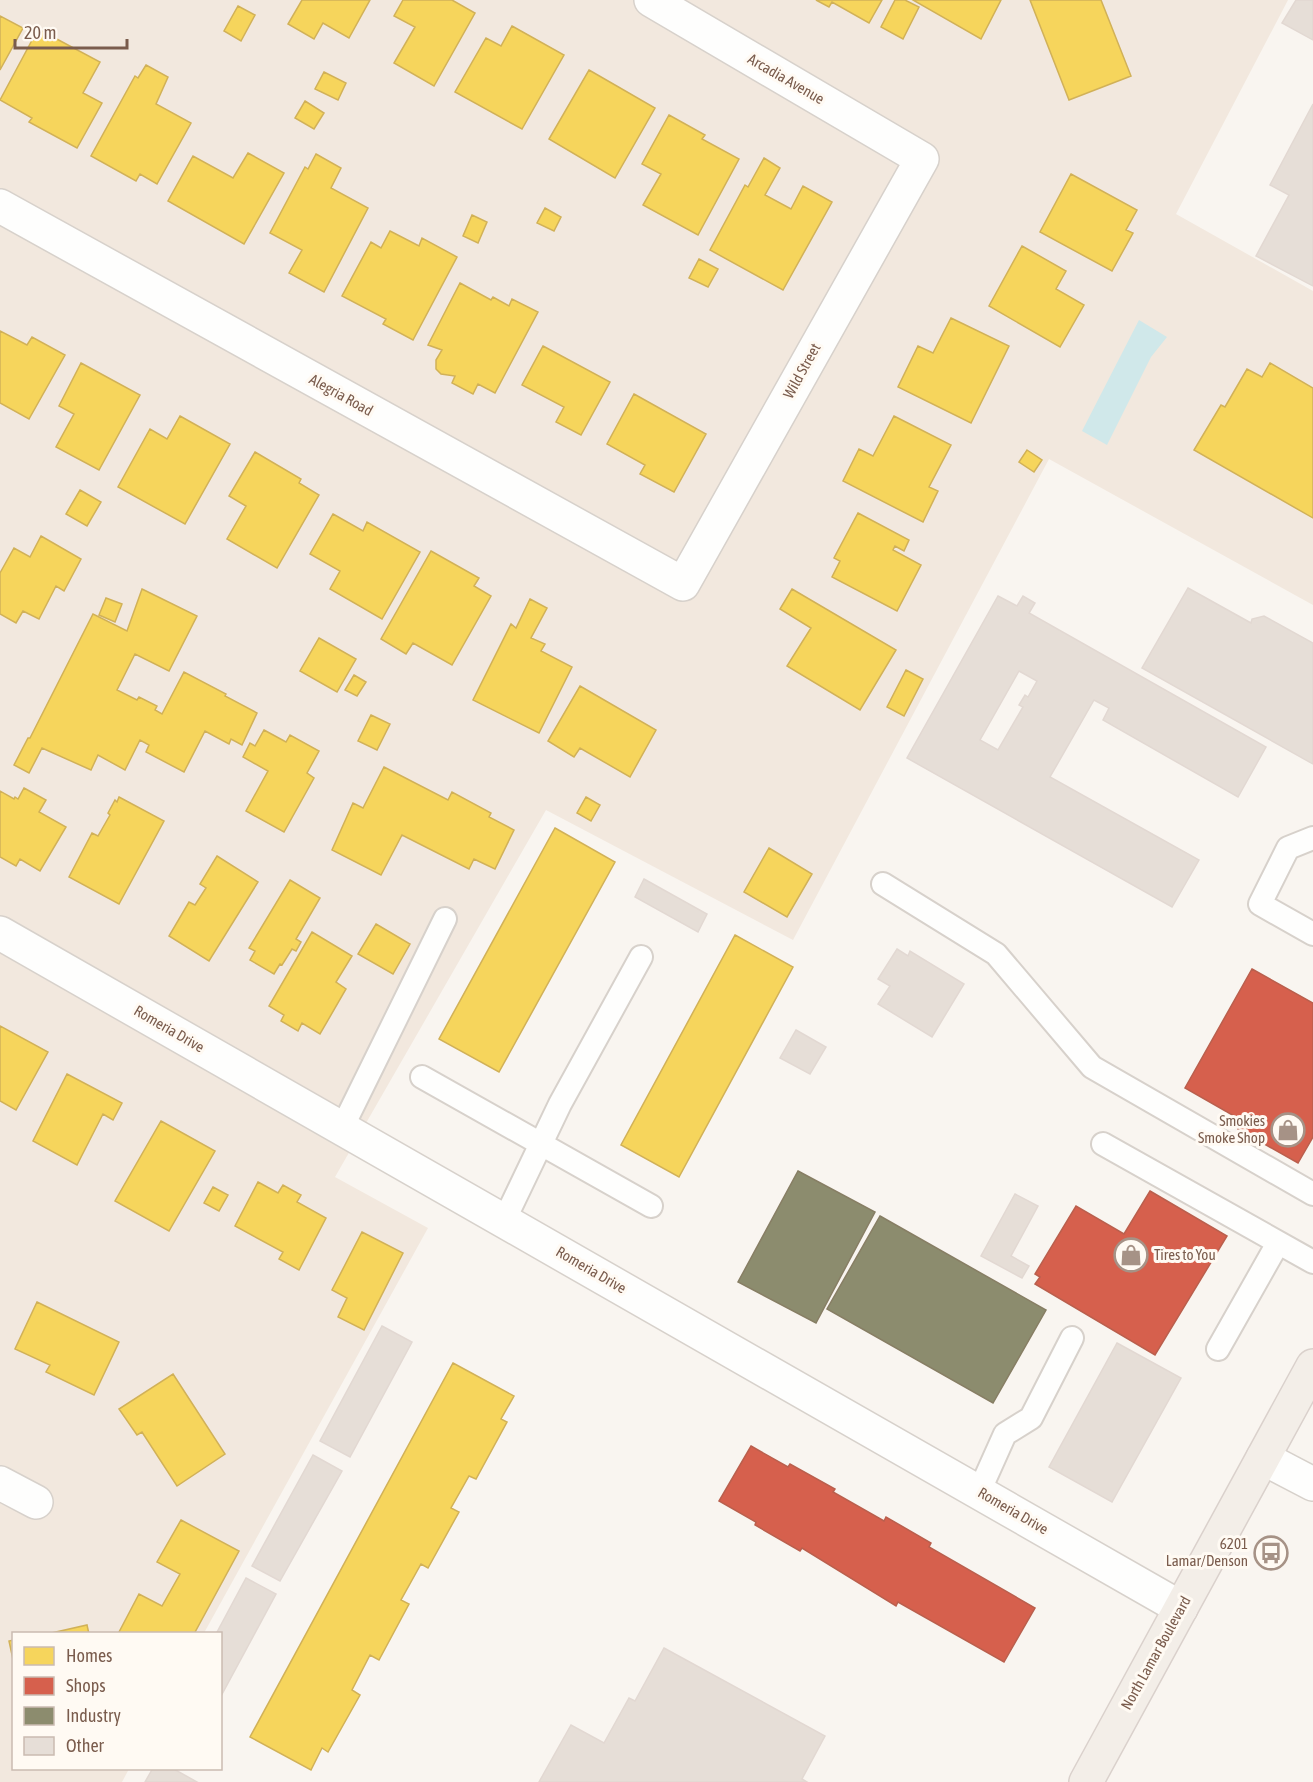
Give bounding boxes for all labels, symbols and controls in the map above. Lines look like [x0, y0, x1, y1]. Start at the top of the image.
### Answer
scale bar [15, 12, 128, 50]
text: 20 m [24, 22, 56, 43]
street label: Arcadia Avenue [745, 50, 828, 107]
street label: Wild Street [780, 340, 824, 401]
street label: Alegria Road [307, 370, 376, 419]
street label: Romeria Drive [131, 1002, 208, 1056]
place label: Smokies Smoke Shop [1198, 1112, 1265, 1146]
shop icon: Smokies Smoke Shop [1270, 1112, 1306, 1148]
shop icon: Tires to You [1113, 1237, 1149, 1273]
street label: Romeria Drive [553, 1243, 630, 1297]
place label: Tires to You [1154, 1246, 1216, 1263]
street label: Romeria Drive [975, 1484, 1052, 1538]
place label: 6201 Lamar/Denson [1166, 1535, 1248, 1569]
bus stop icon: 6201 Lamar/Denson [1253, 1535, 1289, 1571]
street label: North Lamar Boulevard [1117, 1593, 1194, 1713]
legend [12, 1632, 222, 1770]
text: Homes [66, 1645, 112, 1666]
text: Shops [66, 1675, 106, 1696]
text: Industry [66, 1705, 121, 1726]
text: Other [66, 1735, 105, 1756]

